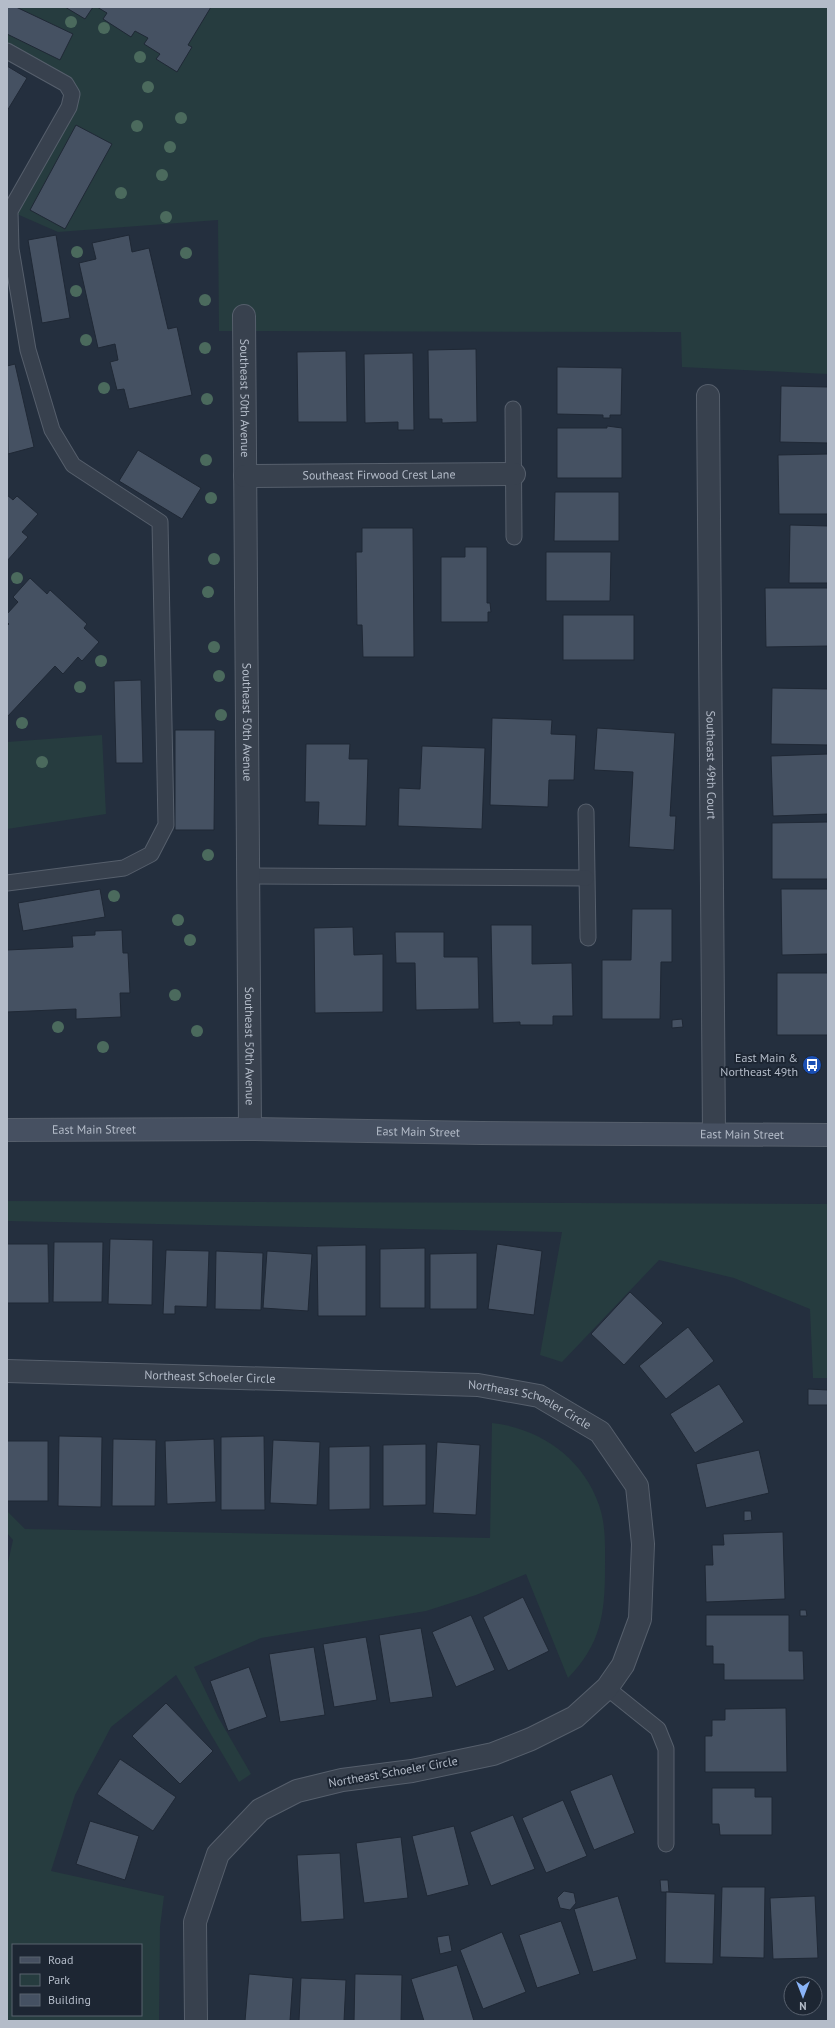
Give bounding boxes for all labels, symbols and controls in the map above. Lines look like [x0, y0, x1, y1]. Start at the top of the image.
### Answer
street label: Southeast 50th Avenue [237, 339, 253, 457]
street label: Southeast Firwood Crest Lane [302, 466, 456, 483]
street label: Southeast 50th Avenue [240, 663, 255, 781]
street label: Southeast 49th Court [704, 710, 719, 820]
street label: Southeast 50th Avenue [242, 987, 258, 1105]
place label: East Main & Northeast 49th [720, 1050, 798, 1079]
bus stop icon: East Main & Northeast 49th [801, 1054, 823, 1076]
street label: East Main Street [52, 1121, 136, 1137]
street label: East Main Street [376, 1123, 460, 1140]
street label: East Main Street [700, 1126, 784, 1142]
street label: Northeast Schoeler Circle [144, 1367, 276, 1386]
street label: Northeast Schoeler Circle [468, 1377, 594, 1432]
street label: Northeast Schoeler Circle [327, 1753, 459, 1790]
legend [12, 1944, 142, 2016]
text: Road [48, 1952, 73, 1967]
text: Park [48, 1972, 70, 1987]
north arrow [783, 1976, 823, 2016]
text: Building [48, 1992, 91, 2007]
text: N [799, 1999, 807, 2013]

